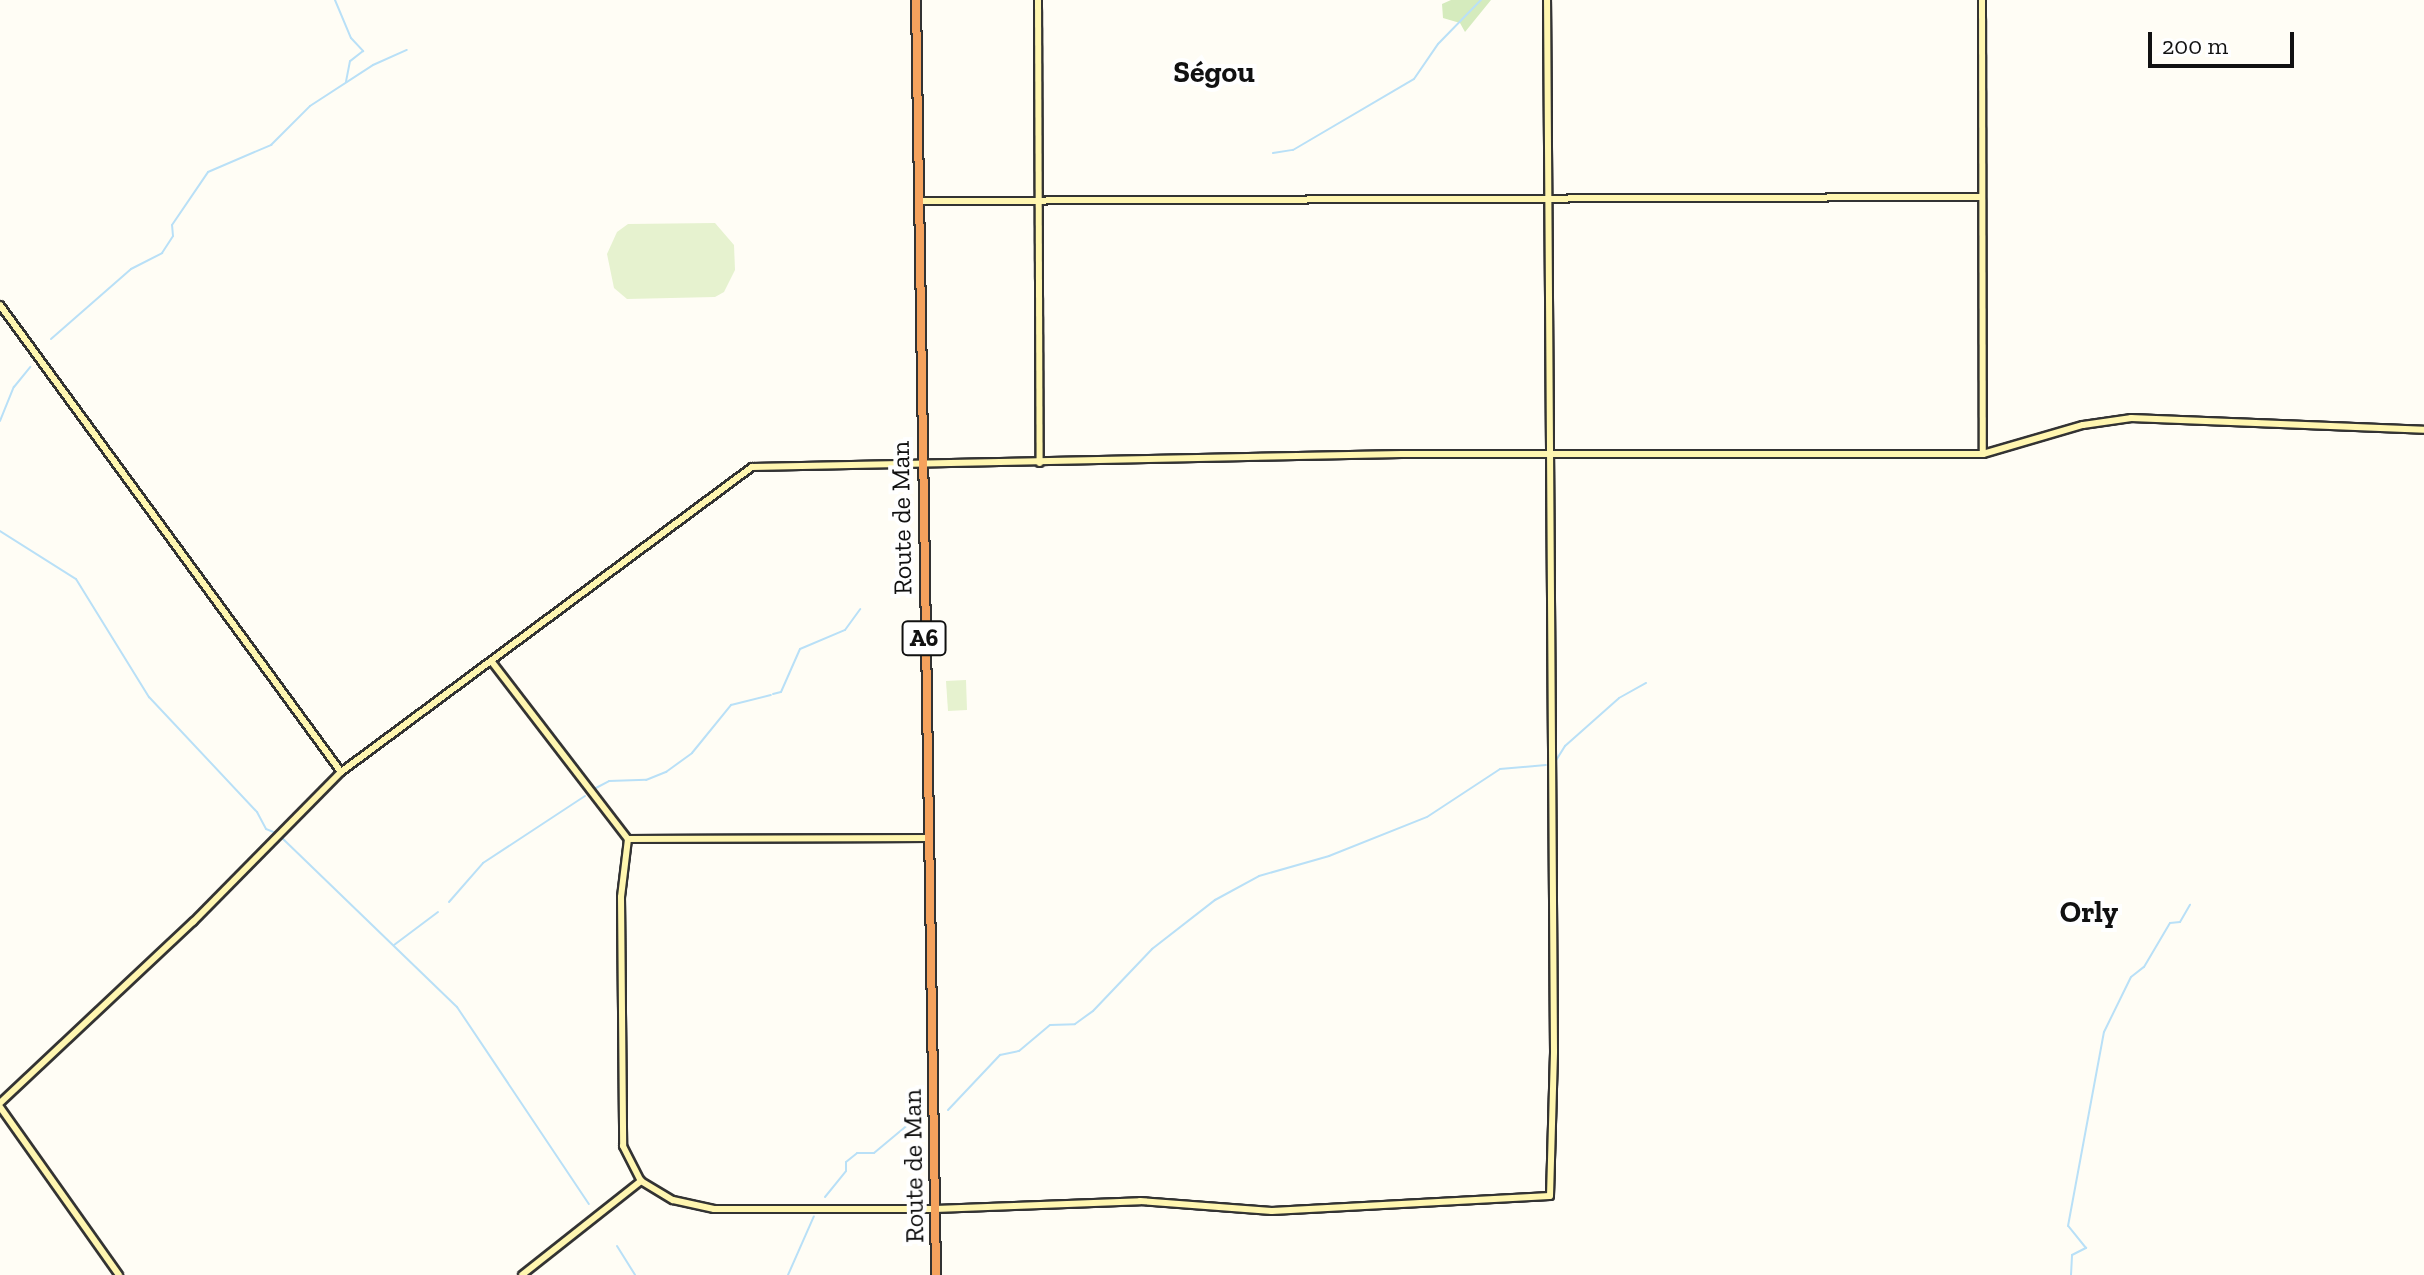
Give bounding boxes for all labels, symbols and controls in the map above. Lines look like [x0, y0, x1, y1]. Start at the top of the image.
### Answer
scale bar [2152, 16, 2298, 66]
text: 200 m [2162, 31, 2228, 60]
district label: Ségou [1173, 54, 1255, 90]
street label: Route de Man [885, 441, 919, 595]
road number: A6 [900, 618, 948, 658]
district label: Orly [2060, 894, 2118, 930]
street label: Route de Man [897, 1089, 931, 1243]

